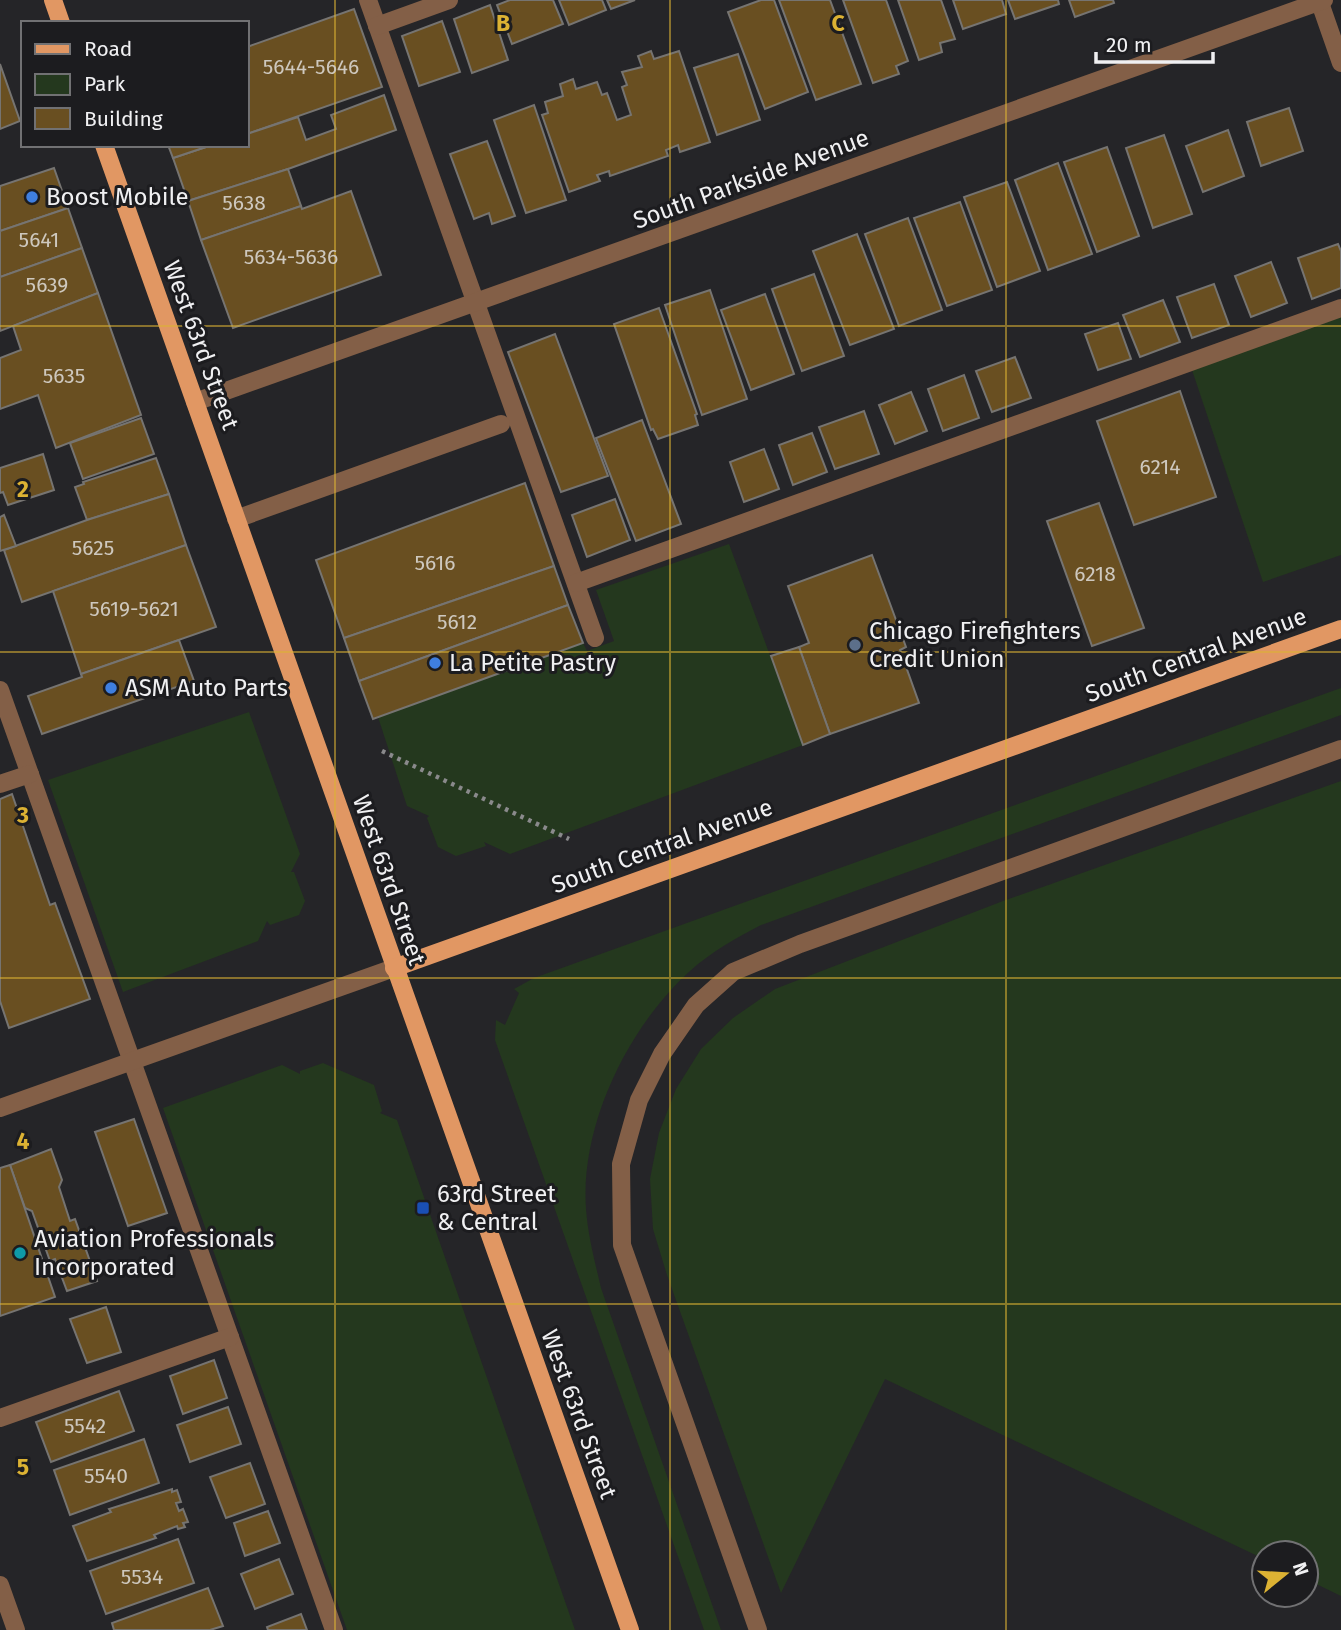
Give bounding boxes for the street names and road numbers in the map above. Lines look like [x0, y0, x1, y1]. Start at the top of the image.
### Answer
street label: South Parkside Avenue [629, 123, 873, 235]
street label: West 63rd Street [157, 257, 245, 434]
street label: South Central Avenue [1082, 602, 1310, 708]
street label: West 63rd Street [347, 791, 431, 969]
street label: South Central Avenue [548, 793, 776, 899]
street label: West 63rd Street [535, 1326, 623, 1503]

